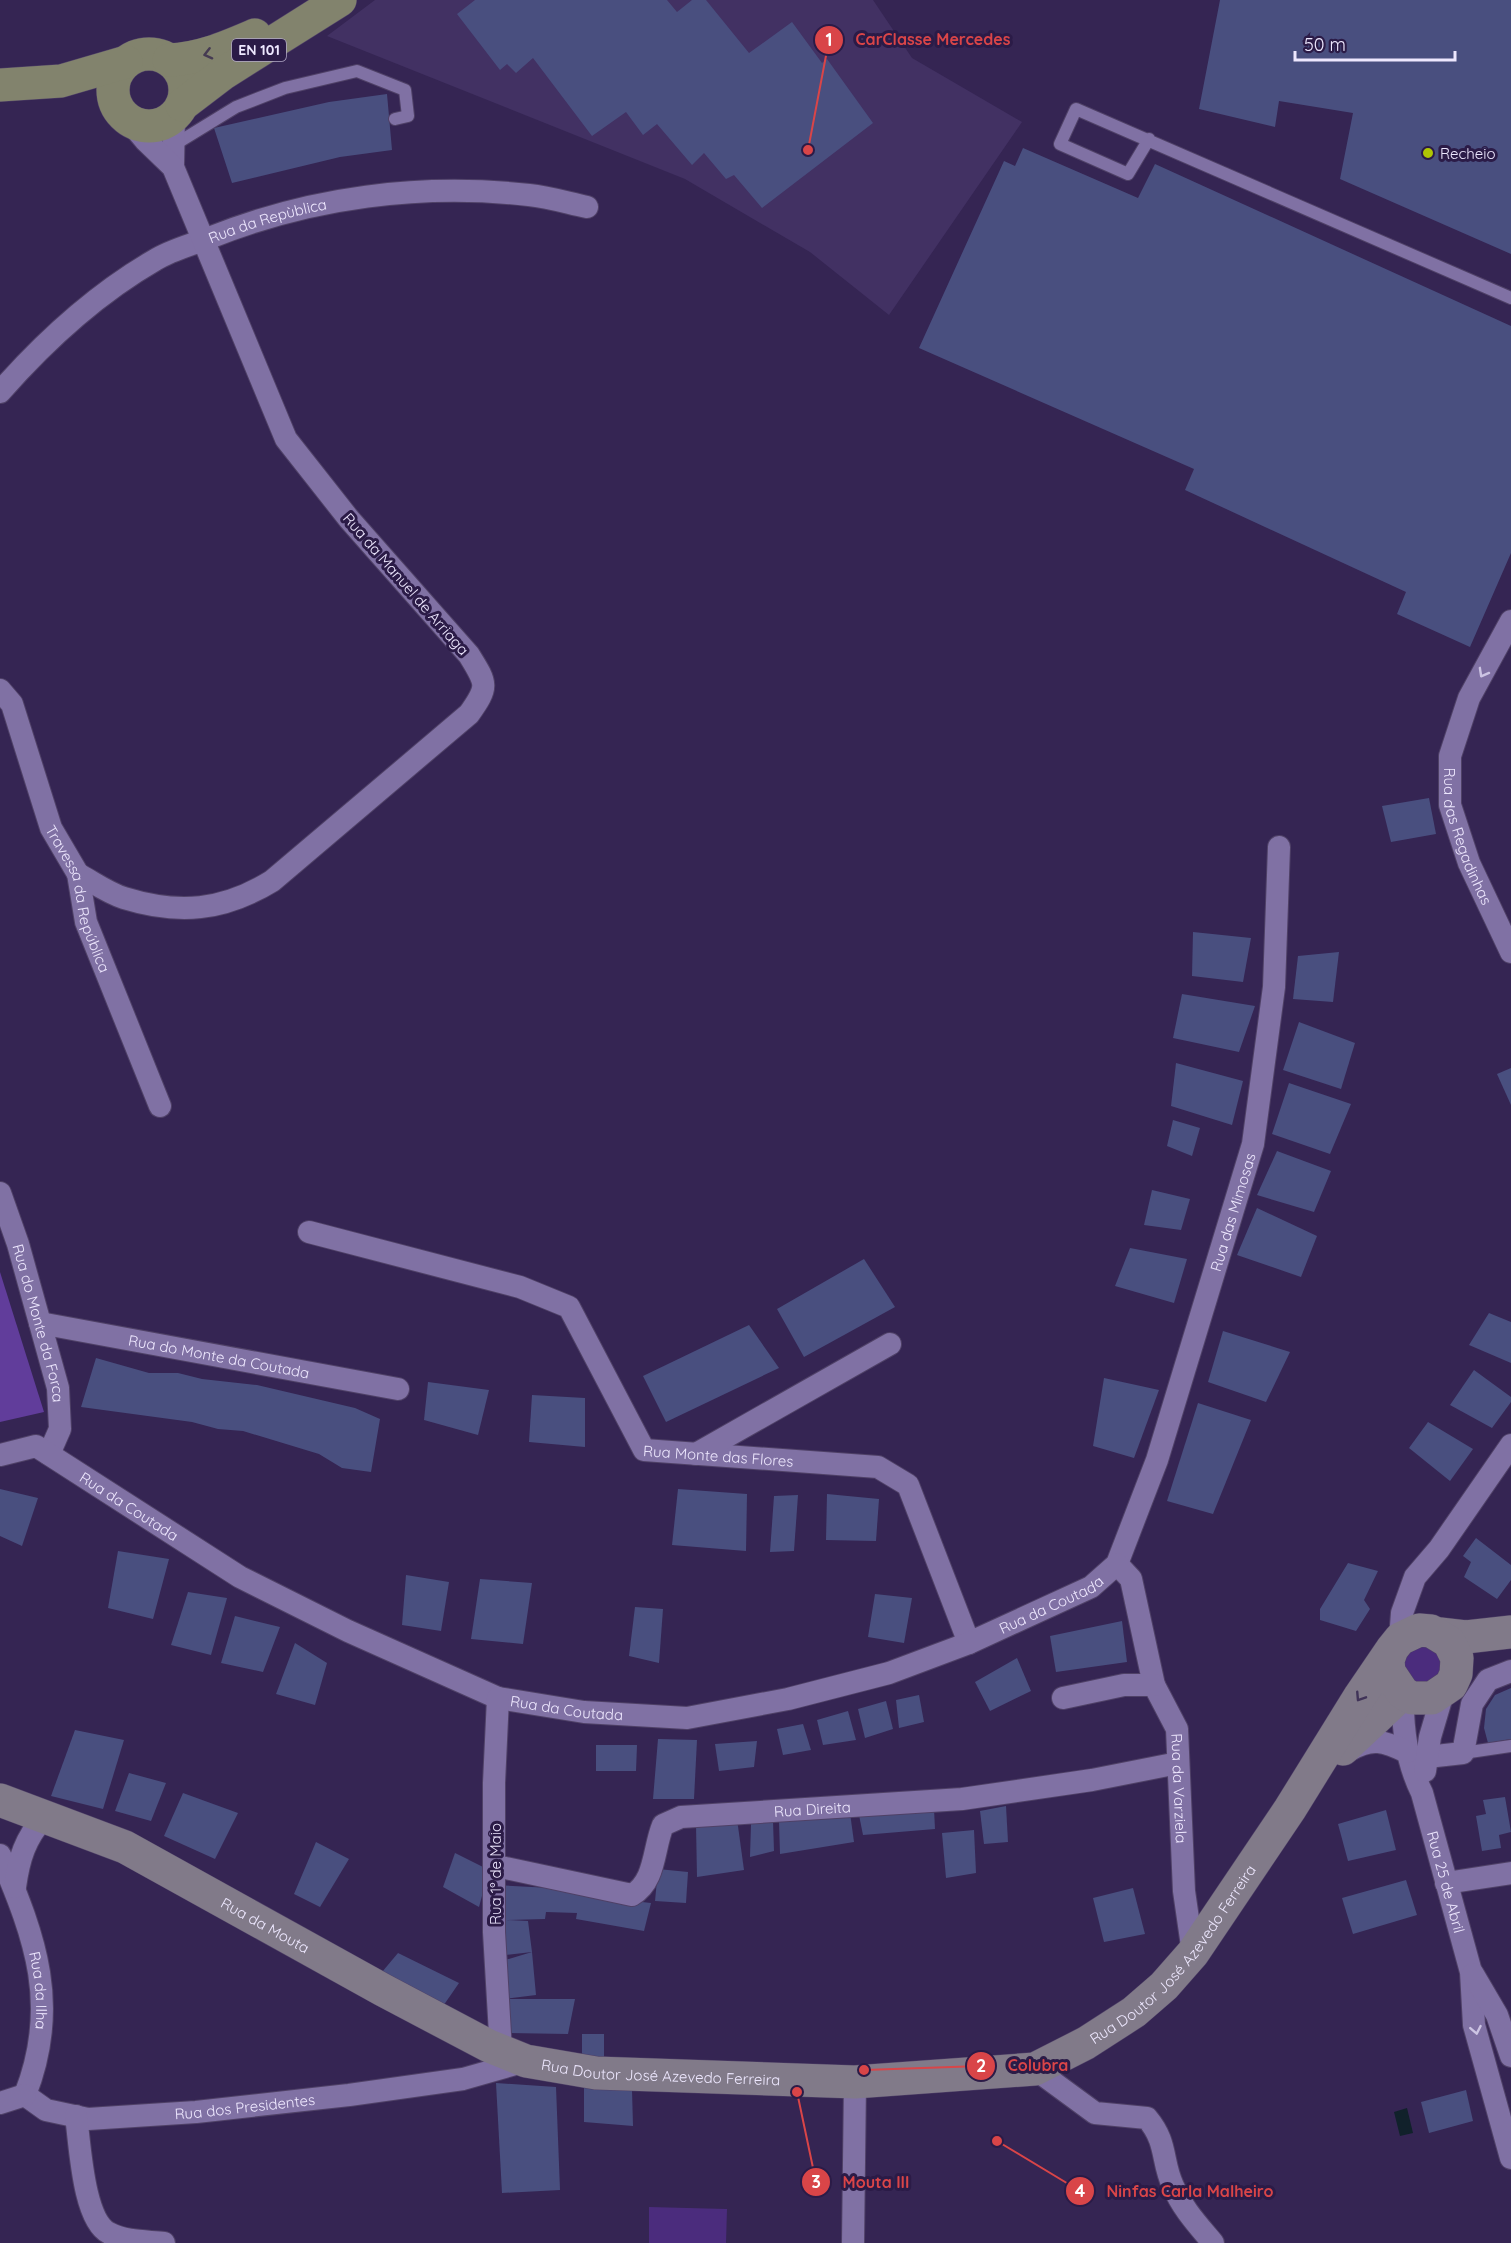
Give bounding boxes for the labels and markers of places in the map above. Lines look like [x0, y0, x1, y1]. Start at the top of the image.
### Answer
callout: CarClasse Mercedes [814, 23, 1023, 57]
place label: Recheio [1440, 144, 1496, 163]
marker: Recheio [1421, 146, 1435, 160]
callout: Colubra [966, 2049, 1080, 2083]
callout: Mouta III [801, 2165, 922, 2199]
callout: Ninfas Carla Malheiro [1065, 2174, 1285, 2208]

